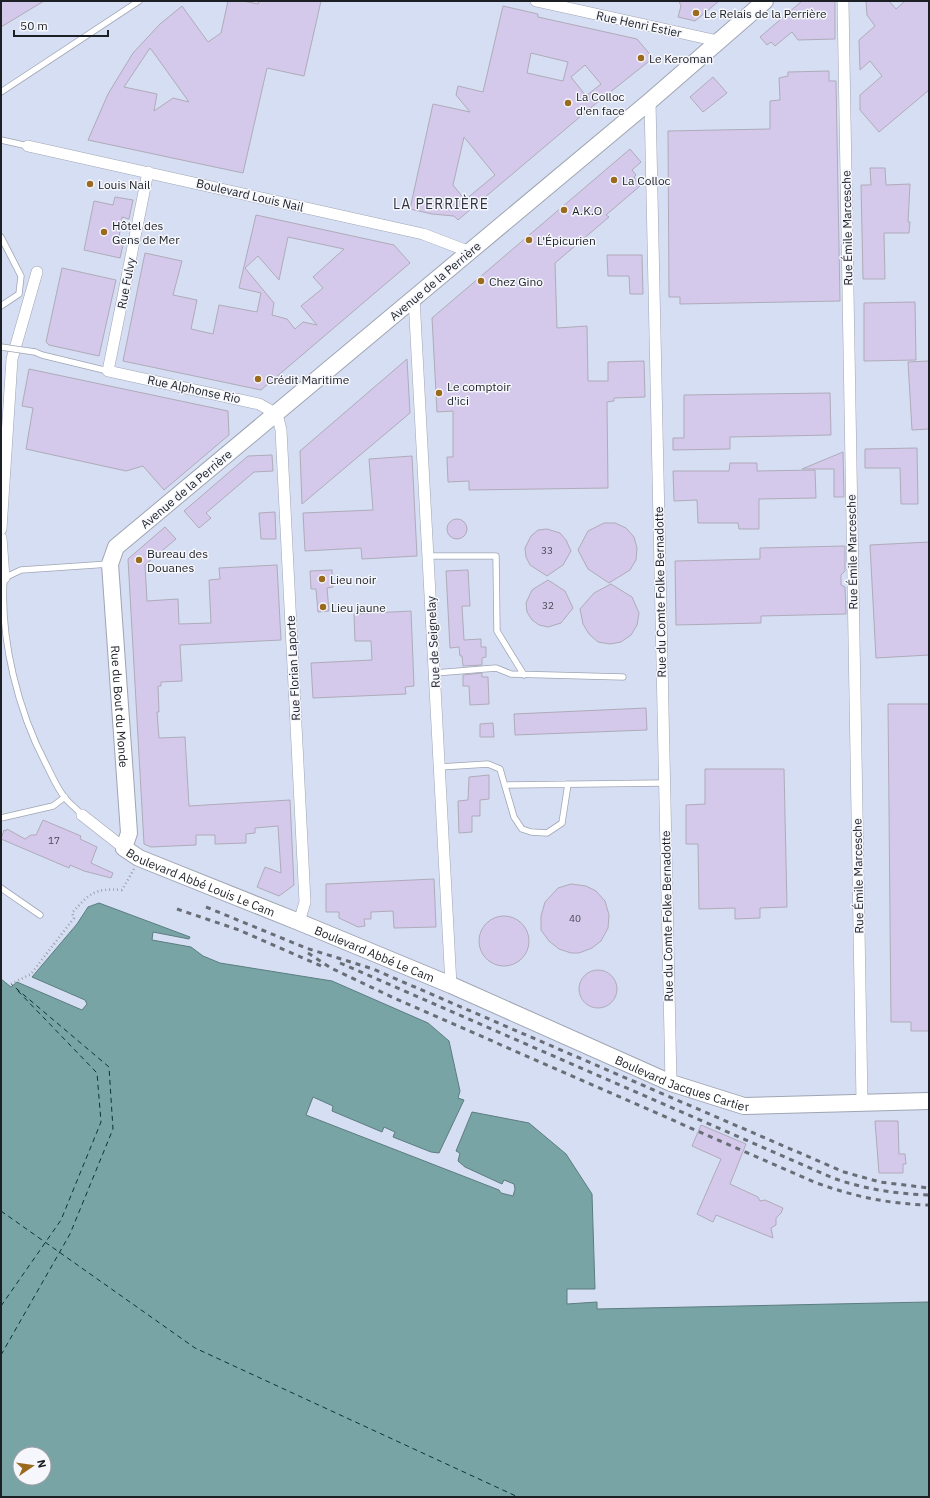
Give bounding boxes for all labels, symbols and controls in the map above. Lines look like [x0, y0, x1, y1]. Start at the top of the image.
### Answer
place label: Le Relais de la Perrière [704, 6, 827, 21]
street label: Rue Henri Estier [595, 8, 684, 41]
marker: Le Relais de la Perrière [691, 8, 701, 18]
scale bar [14, 12, 108, 38]
text: 50 m [20, 18, 48, 33]
place label: Le Keroman [649, 51, 713, 66]
marker: Le Keroman [636, 53, 646, 63]
place label: La Colloc d'en face [576, 89, 625, 118]
marker: La Colloc d'en face [563, 98, 573, 108]
street label: Rue Émile Marcesche [838, 170, 856, 286]
place label: La Colloc [622, 173, 671, 188]
street label: Boulevard Louis Nail [195, 175, 305, 215]
marker: La Colloc [609, 175, 619, 185]
place label: Louis Nail [98, 177, 150, 192]
marker: Louis Nail [85, 179, 95, 189]
district label: LA PERRIÈRE [393, 194, 489, 213]
place label: A.K.O [572, 203, 602, 218]
marker: A.K.O [559, 205, 569, 215]
place label: Hôtel des Gens de Mer [112, 218, 180, 247]
marker: Hôtel des Gens de Mer [99, 227, 109, 237]
place label: L'Épicurien [537, 233, 596, 248]
marker: L'Épicurien [524, 235, 534, 245]
street label: Avenue de la Perrière [386, 238, 484, 324]
street label: Rue Fulvy [114, 256, 138, 310]
place label: Chez Gino [489, 274, 543, 289]
marker: Chez Gino [476, 276, 486, 286]
street label: Rue Alphonse Rio [146, 372, 242, 406]
place label: Crédit Maritime [266, 372, 350, 387]
marker: Crédit Maritime [253, 374, 263, 384]
place label: Le comptoir d'ici [447, 379, 511, 408]
marker: Le comptoir d'ici [434, 388, 444, 398]
street label: Avenue de la Perrière [137, 446, 235, 532]
street label: Rue Émile Marcesche [843, 494, 861, 610]
street label: Rue du Comte Folke Bernadotte [651, 506, 669, 678]
house number: 33 [541, 544, 553, 557]
place label: Bureau des Douanes [147, 546, 208, 575]
marker: Bureau des Douanes [134, 555, 144, 565]
place label: Lieu noir [330, 572, 377, 587]
marker: Lieu noir [317, 574, 327, 584]
street label: Rue de Seignelay [423, 596, 443, 688]
house number: 32 [542, 599, 554, 612]
place label: Lieu jaune [331, 600, 386, 615]
marker: Lieu jaune [318, 602, 328, 612]
street label: Rue Florian Laporte [283, 615, 303, 721]
street label: Rue du Bout du Monde [108, 645, 132, 769]
street label: Rue Émile Marcesche [849, 818, 867, 934]
street label: Rue du Comte Folke Bernadotte [658, 830, 676, 1002]
house number: 17 [48, 834, 60, 847]
street label: Boulevard Abbé Louis Le Cam [124, 844, 277, 919]
house number: 40 [569, 912, 581, 925]
street label: Boulevard Abbé Le Cam [313, 922, 437, 985]
street label: Boulevard Jacques Cartier [613, 1052, 750, 1113]
north arrow [12, 1446, 52, 1486]
text: N [34, 1458, 49, 1469]

